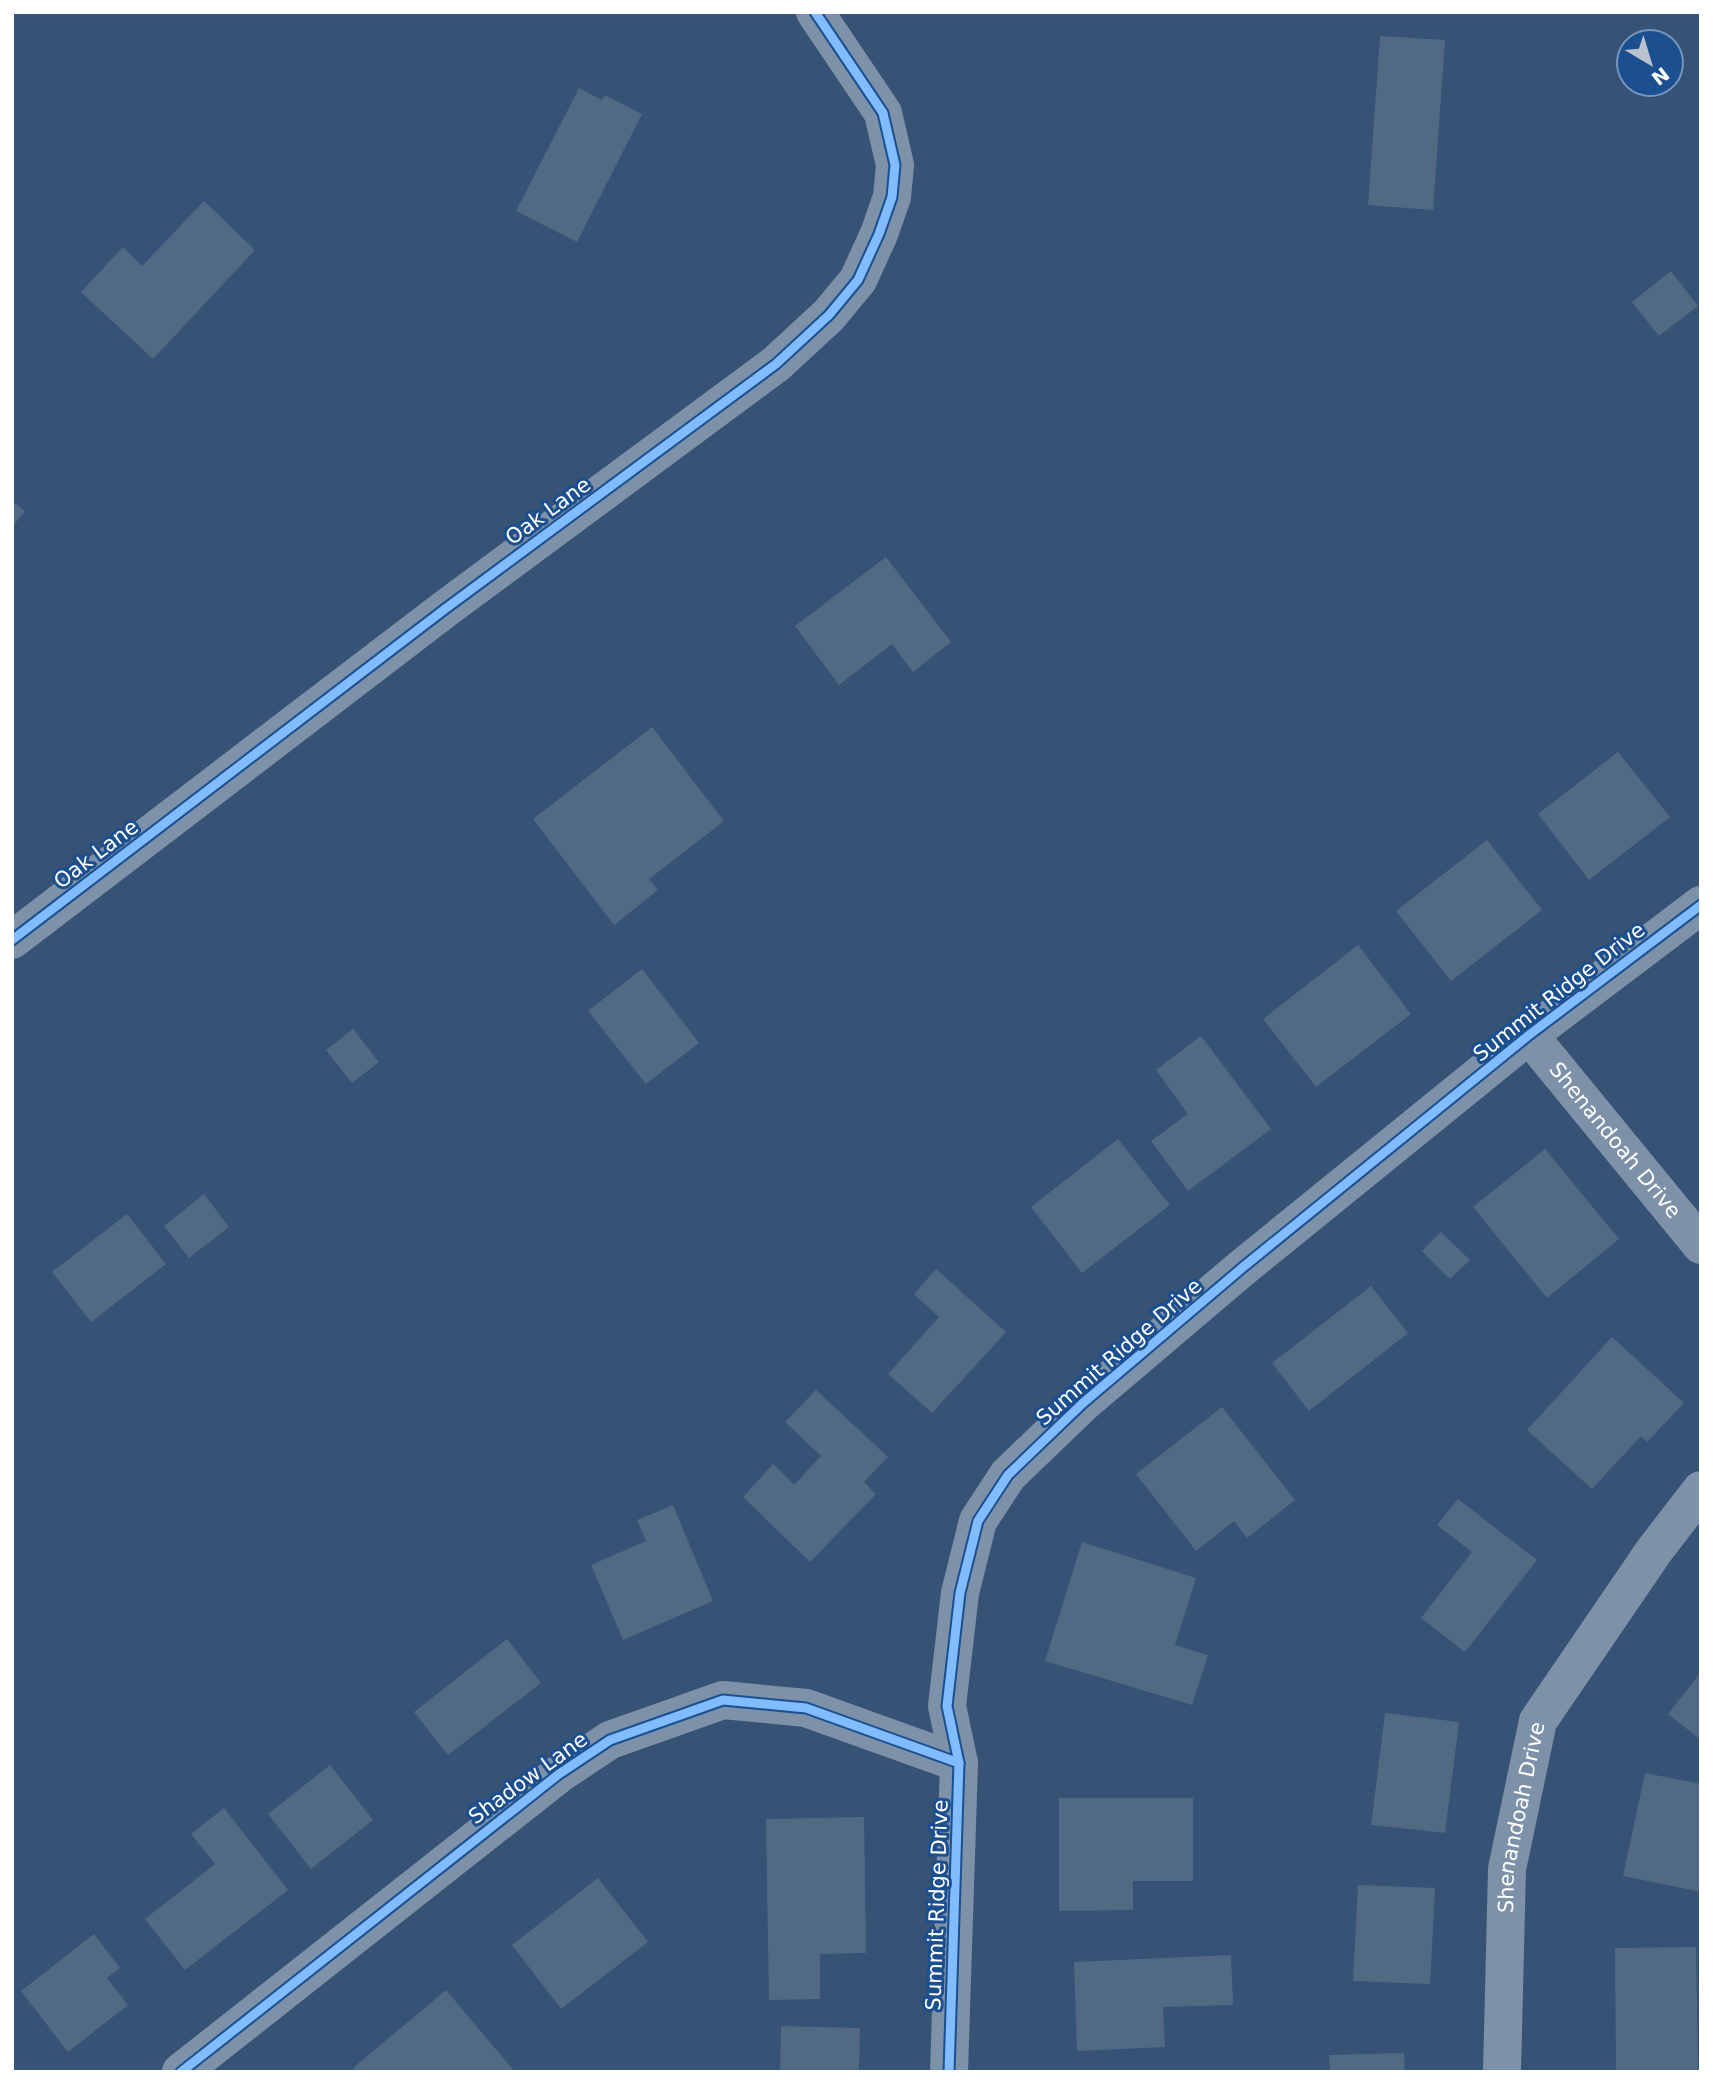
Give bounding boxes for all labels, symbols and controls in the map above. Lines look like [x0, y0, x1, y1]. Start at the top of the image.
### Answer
north arrow [1615, 28, 1685, 98]
text: N [1647, 63, 1674, 90]
street label: Oak Lane [501, 472, 595, 550]
street label: Oak Lane [49, 815, 143, 893]
street label: Summit Ridge Drive [1468, 918, 1650, 1066]
street label: Shenandoah Drive [1544, 1058, 1686, 1223]
street label: Summit Ridge Drive [1032, 1274, 1206, 1430]
street label: Shenandoah Drive [1494, 1720, 1550, 1913]
street label: Shadow Lane [464, 1727, 592, 1829]
street label: Summit Ridge Drive [921, 1799, 953, 2011]

